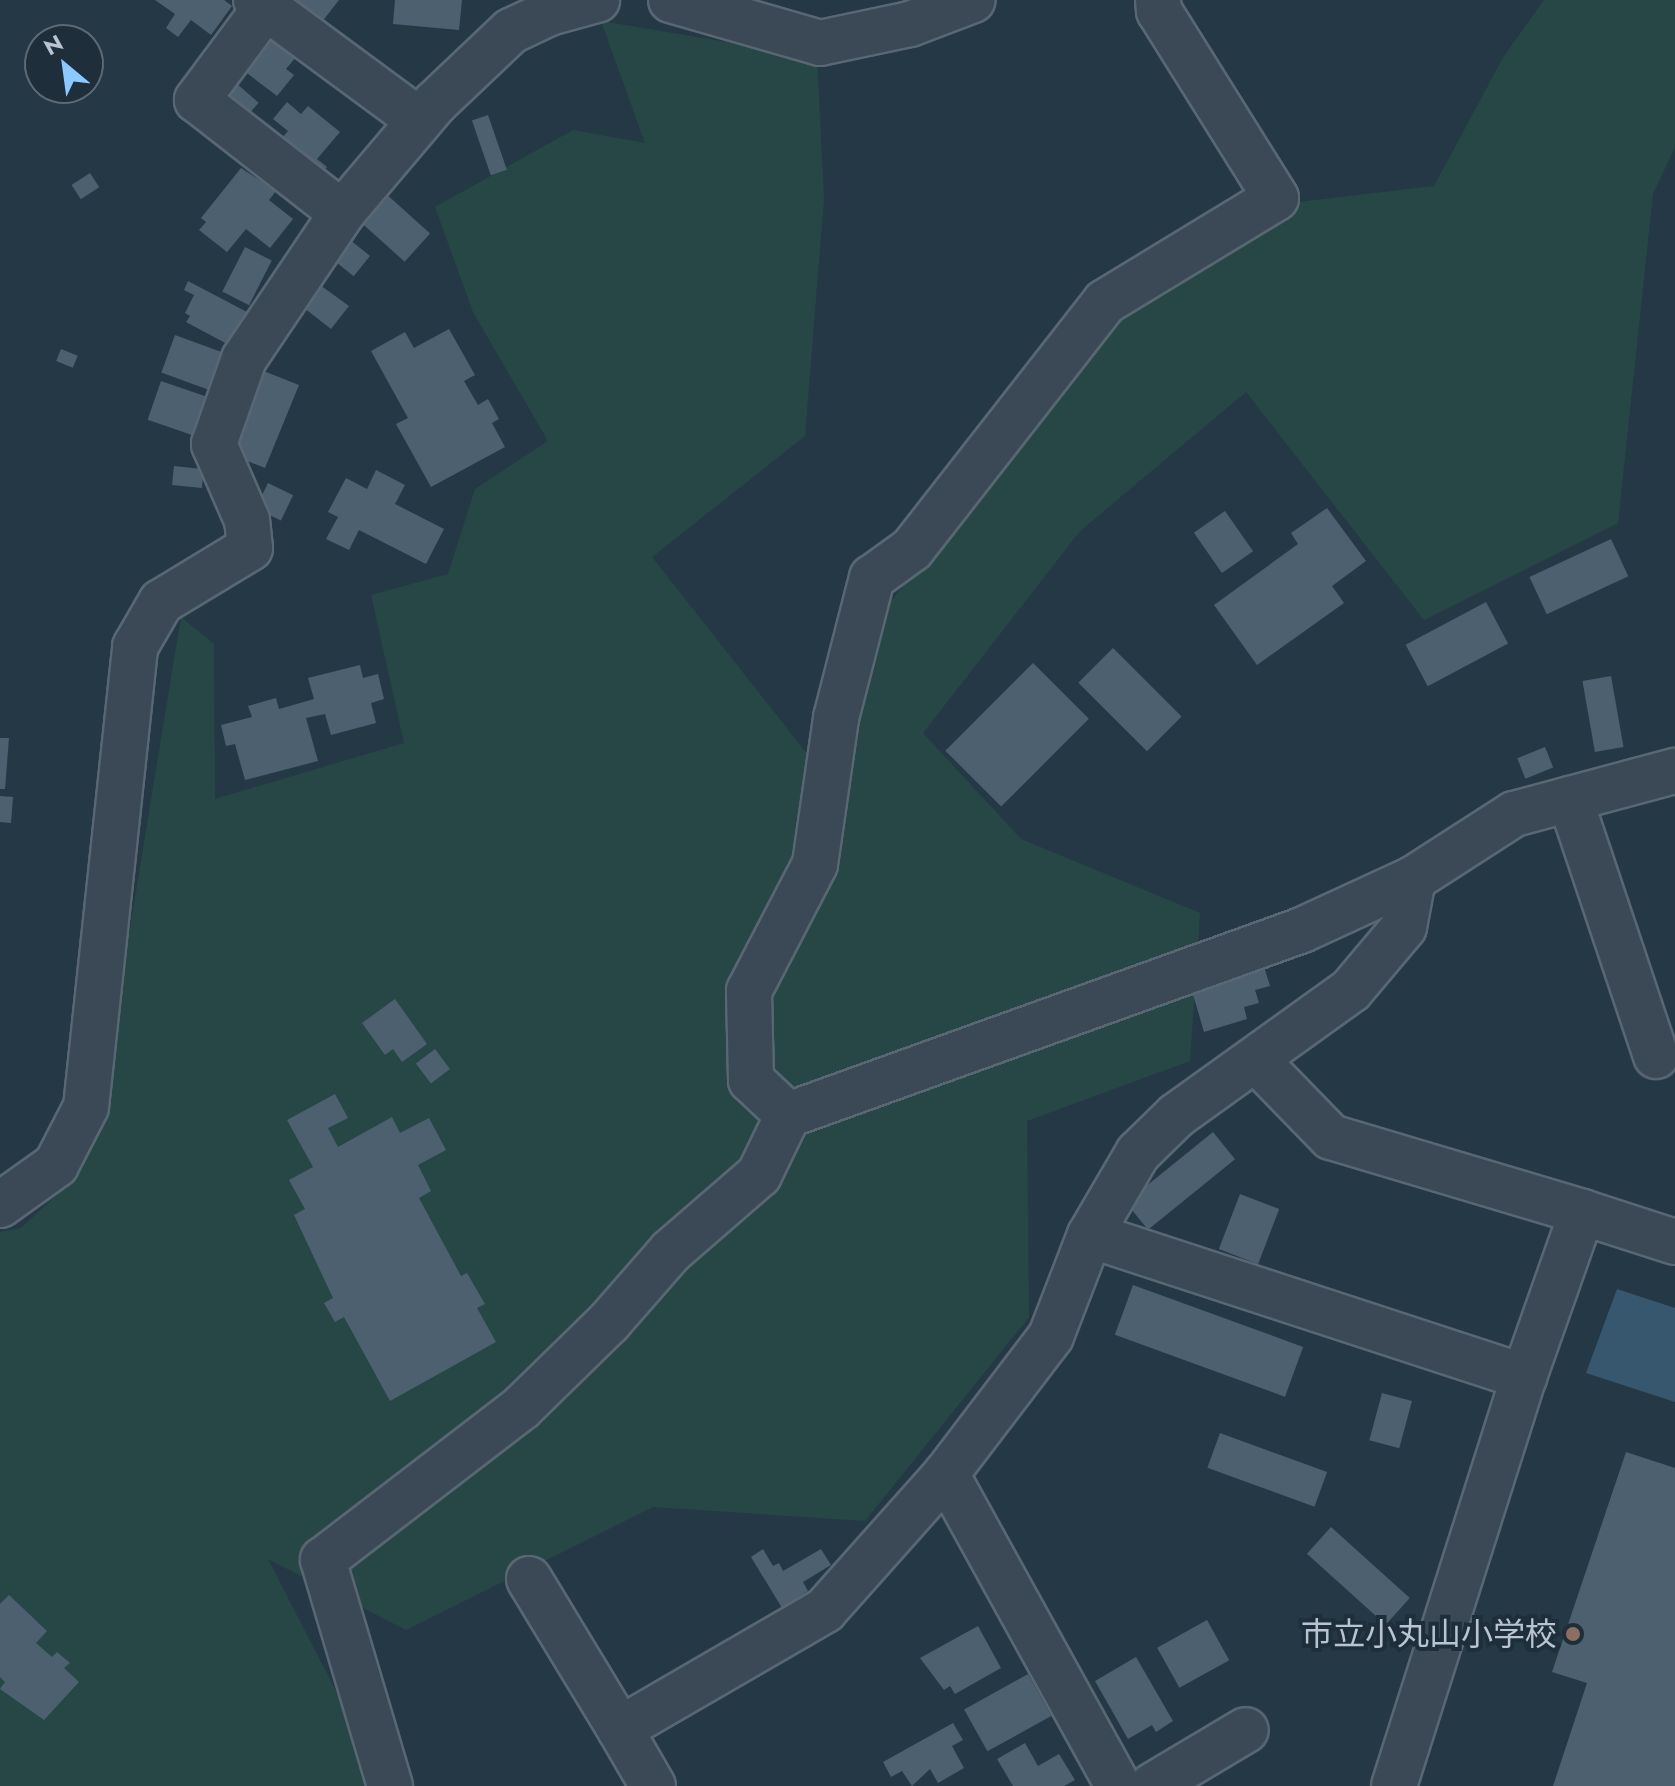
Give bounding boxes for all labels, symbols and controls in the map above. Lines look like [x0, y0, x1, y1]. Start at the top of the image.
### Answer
north arrow [24, 24, 104, 104]
text: N [38, 27, 69, 63]
place label: 市立小丸山小学校 [1301, 1615, 1557, 1653]
marker: 市立小丸山小学校 [1564, 1625, 1582, 1643]

